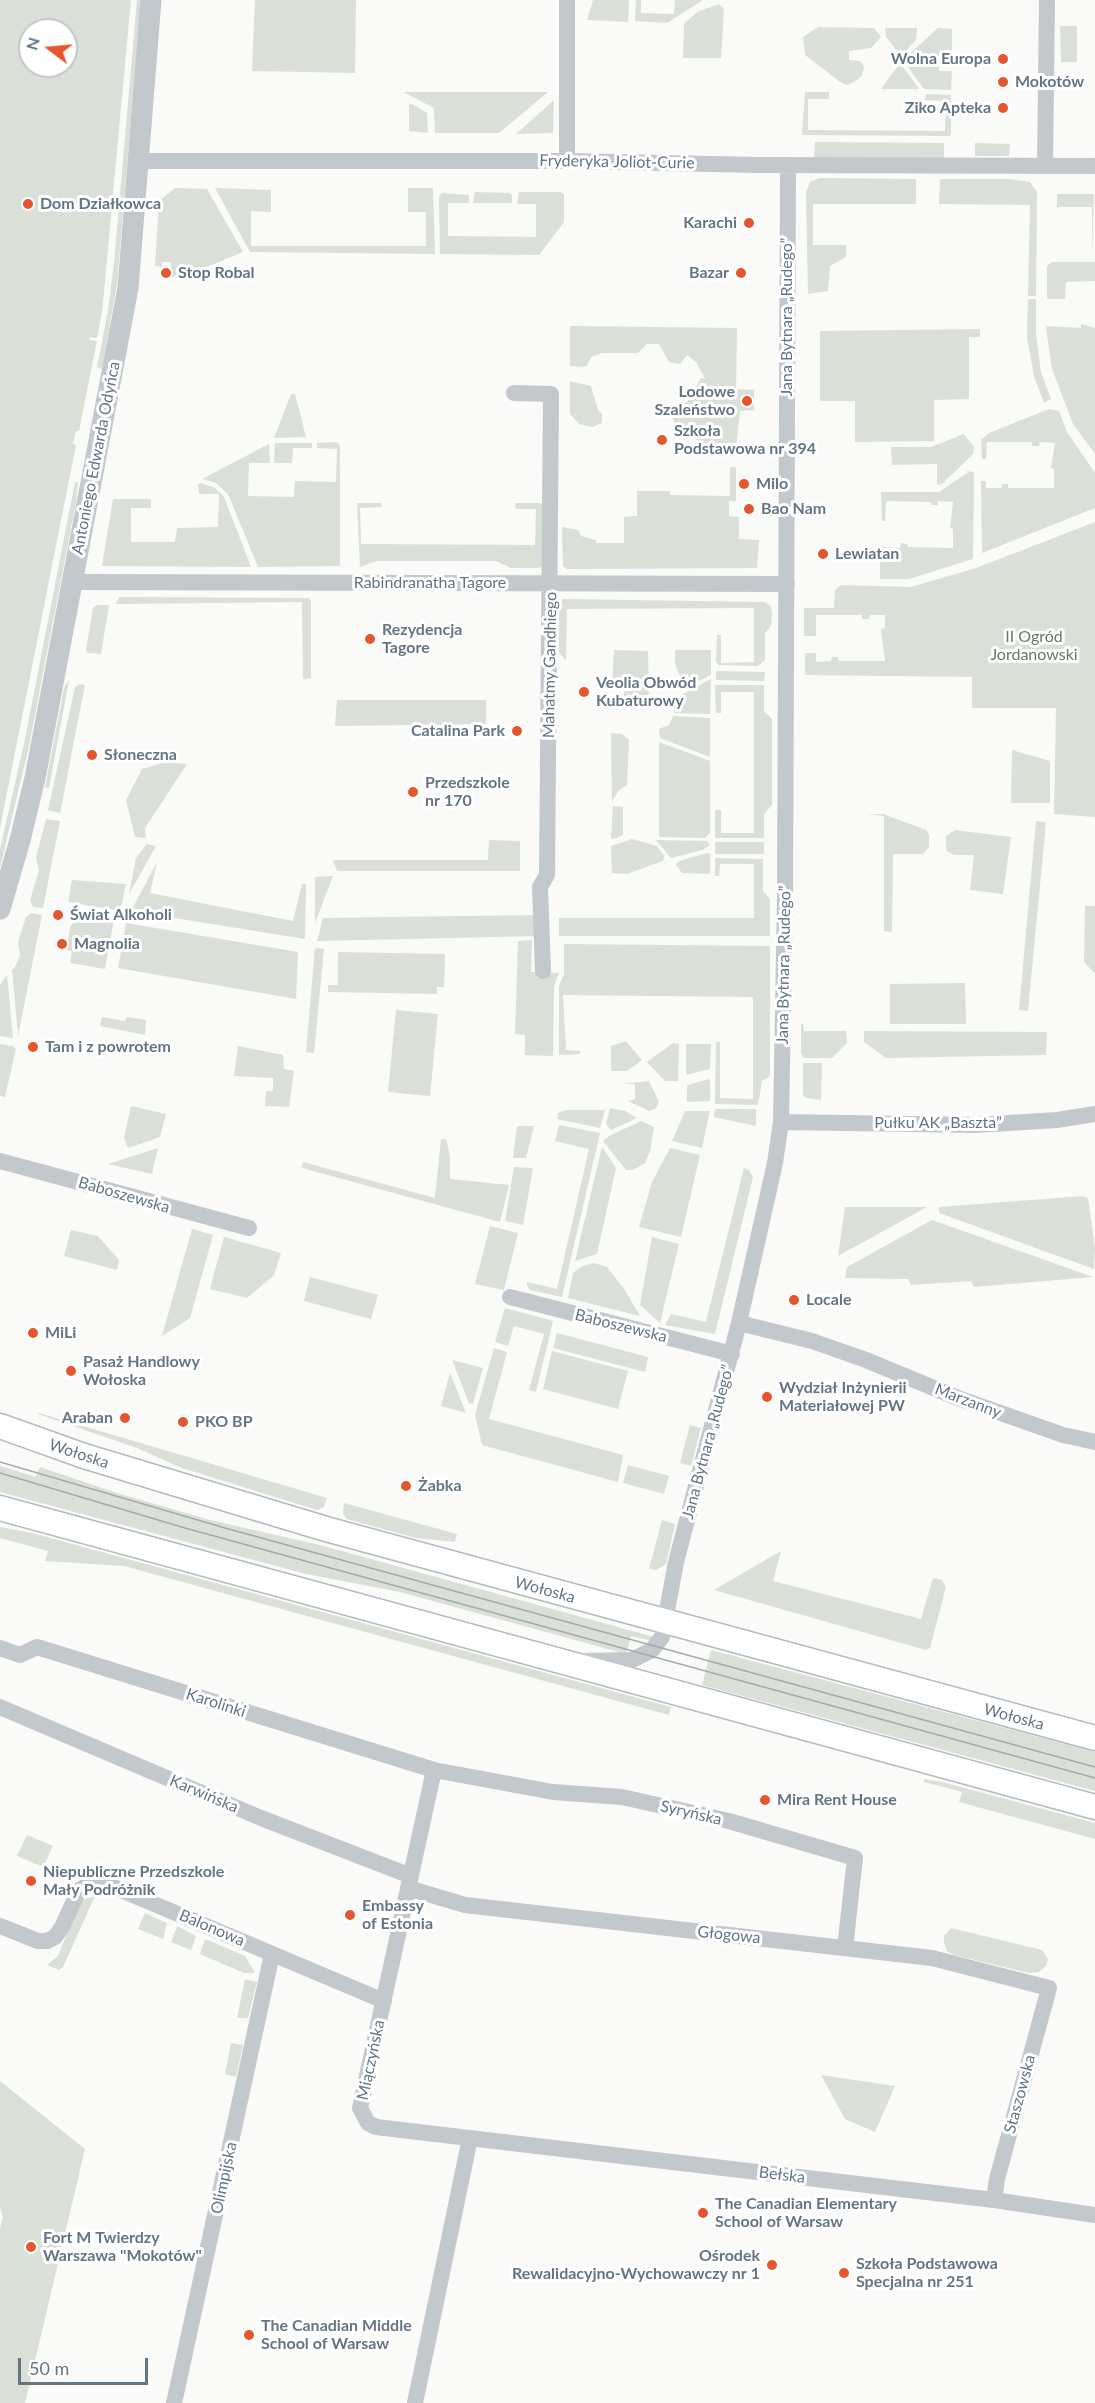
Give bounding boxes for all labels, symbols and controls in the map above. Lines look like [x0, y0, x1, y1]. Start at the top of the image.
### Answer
north arrow [18, 18, 78, 78]
text: N [21, 35, 43, 52]
place label: Wolna Europa [891, 49, 991, 69]
marker: Wolna Europa [996, 52, 1010, 66]
place label: Mokotów [1015, 72, 1084, 92]
marker: Mokotów [996, 75, 1010, 89]
place label: Ziko Apteka [905, 98, 991, 118]
marker: Ziko Apteka [996, 101, 1010, 115]
street label: Fryderyka Joliot-Curie [539, 151, 695, 173]
place label: Dom Działkowca [40, 194, 161, 214]
marker: Dom Działkowca [21, 197, 35, 211]
place label: Karachi [683, 213, 737, 233]
marker: Karachi [742, 216, 756, 230]
street label: Jana Bytnara „Rudego” [777, 238, 797, 396]
place label: Stop Robal [178, 263, 255, 283]
place label: Bazar [689, 263, 729, 283]
marker: Stop Robal [159, 266, 173, 280]
marker: Bazar [734, 266, 748, 280]
street label: Antoniego Edwarda Odyńca [68, 360, 124, 556]
place label: Lodowe Szaleństwo [655, 382, 735, 420]
marker: Lodowe Szaleństwo [740, 394, 754, 408]
place label: Szkoła Podstawowa nr 394 [674, 421, 816, 459]
marker: Szkoła Podstawowa nr 394 [655, 433, 669, 447]
place label: Milo [756, 474, 788, 494]
marker: Milo [737, 477, 751, 491]
place label: Bao Nam [761, 499, 826, 519]
marker: Bao Nam [742, 502, 756, 516]
place label: Lewiatan [835, 544, 899, 564]
marker: Lewiatan [816, 547, 830, 561]
street label: Rabindranatha Tagore [354, 573, 506, 593]
street label: Mahatmy Gandhiego [539, 592, 561, 738]
place label: Rezydencja Tagore [382, 620, 462, 658]
park label: II Ogród Jordanowski [990, 627, 1078, 665]
marker: Rezydencja Tagore [363, 632, 377, 646]
place label: Veolia Obwód Kubaturowy [596, 673, 696, 711]
marker: Veolia Obwód Kubaturowy [577, 685, 591, 699]
place label: Catalina Park [411, 721, 505, 741]
marker: Catalina Park [510, 724, 524, 738]
place label: Słoneczna [104, 745, 177, 765]
marker: Słoneczna [85, 748, 99, 762]
place label: Przedszkole nr 170 [425, 773, 510, 811]
marker: Przedszkole nr 170 [406, 785, 420, 799]
street label: Jana Bytnara „Rudego” [773, 885, 795, 1045]
place label: Świat Alkoholi [70, 905, 172, 925]
marker: Świat Alkoholi [51, 908, 65, 922]
place label: Magnolia [74, 934, 140, 954]
marker: Magnolia [55, 937, 69, 951]
place label: Tam i z powrotem [45, 1037, 171, 1057]
marker: Tam i z powrotem [26, 1040, 40, 1054]
street label: Pułku AK „Baszta” [874, 1113, 1002, 1133]
street label: Baboszewska [76, 1173, 172, 1217]
place label: Locale [806, 1290, 851, 1310]
marker: Locale [787, 1293, 801, 1307]
street label: Baboszewska [573, 1305, 669, 1347]
place label: MiLi [45, 1323, 76, 1343]
marker: MiLi [26, 1326, 40, 1340]
place label: Pasaż Handlowy Wołoska [83, 1352, 200, 1390]
street label: Jana Bytnara „Rudego” [678, 1363, 738, 1521]
marker: Pasaż Handlowy Wołoska [64, 1364, 78, 1378]
place label: Wydział Inżynierii Materiałowej PW [779, 1378, 907, 1416]
street label: Marzanny [932, 1380, 1004, 1422]
marker: Wydział Inżynierii Materiałowej PW [760, 1390, 774, 1404]
place label: Araban [62, 1408, 113, 1428]
marker: Araban [118, 1411, 132, 1425]
place label: PKO BP [195, 1412, 253, 1432]
marker: PKO BP [176, 1415, 190, 1429]
street label: Wołoska [47, 1435, 111, 1473]
place label: Żabka [418, 1476, 462, 1496]
marker: Żabka [399, 1479, 413, 1493]
street label: Wołoska [513, 1573, 577, 1607]
street label: Karolinki [184, 1684, 248, 1722]
street label: Wołoska [982, 1700, 1046, 1734]
street label: Karwińska [167, 1771, 241, 1817]
place label: Mira Rent House [777, 1790, 897, 1810]
marker: Mira Rent House [758, 1793, 772, 1807]
street label: Syryńska [658, 1797, 724, 1829]
place label: Niepubliczne Przedszkole Mały Podróżnik [43, 1862, 224, 1900]
marker: Niepubliczne Przedszkole Mały Podróżnik [24, 1874, 38, 1888]
place label: Embassy of Estonia [362, 1896, 433, 1934]
street label: Balonowa [176, 1906, 248, 1950]
marker: Embassy of Estonia [343, 1908, 357, 1922]
street label: Głogowa [697, 1922, 761, 1948]
street label: Miączyńska [353, 2018, 389, 2102]
street label: Staszowska [1000, 2053, 1040, 2135]
street label: Olimpijska [207, 2140, 241, 2216]
street label: Bełska [758, 2163, 806, 2187]
place label: The Canadian Elementary School of Warsaw [715, 2194, 897, 2232]
marker: The Canadian Elementary School of Warsaw [696, 2206, 710, 2220]
place label: Fort M Twierdzy Warszawa "Mokotów" [43, 2228, 202, 2266]
marker: Fort M Twierdzy Warszawa "Mokotów" [24, 2240, 38, 2254]
place label: Ośrodek Rewalidacyjno-Wychowawczy nr 1 [512, 2246, 760, 2284]
place label: Szkoła Podstawowa Specjalna nr 251 [856, 2254, 998, 2292]
marker: Ośrodek Rewalidacyjno-Wychowawczy nr 1 [765, 2258, 779, 2272]
marker: Szkoła Podstawowa Specjalna nr 251 [837, 2266, 851, 2280]
place label: The Canadian Middle School of Warsaw [261, 2316, 412, 2354]
marker: The Canadian Middle School of Warsaw [242, 2328, 256, 2342]
scale bar [21, 2346, 152, 2384]
text: 50 m [29, 2357, 69, 2379]

